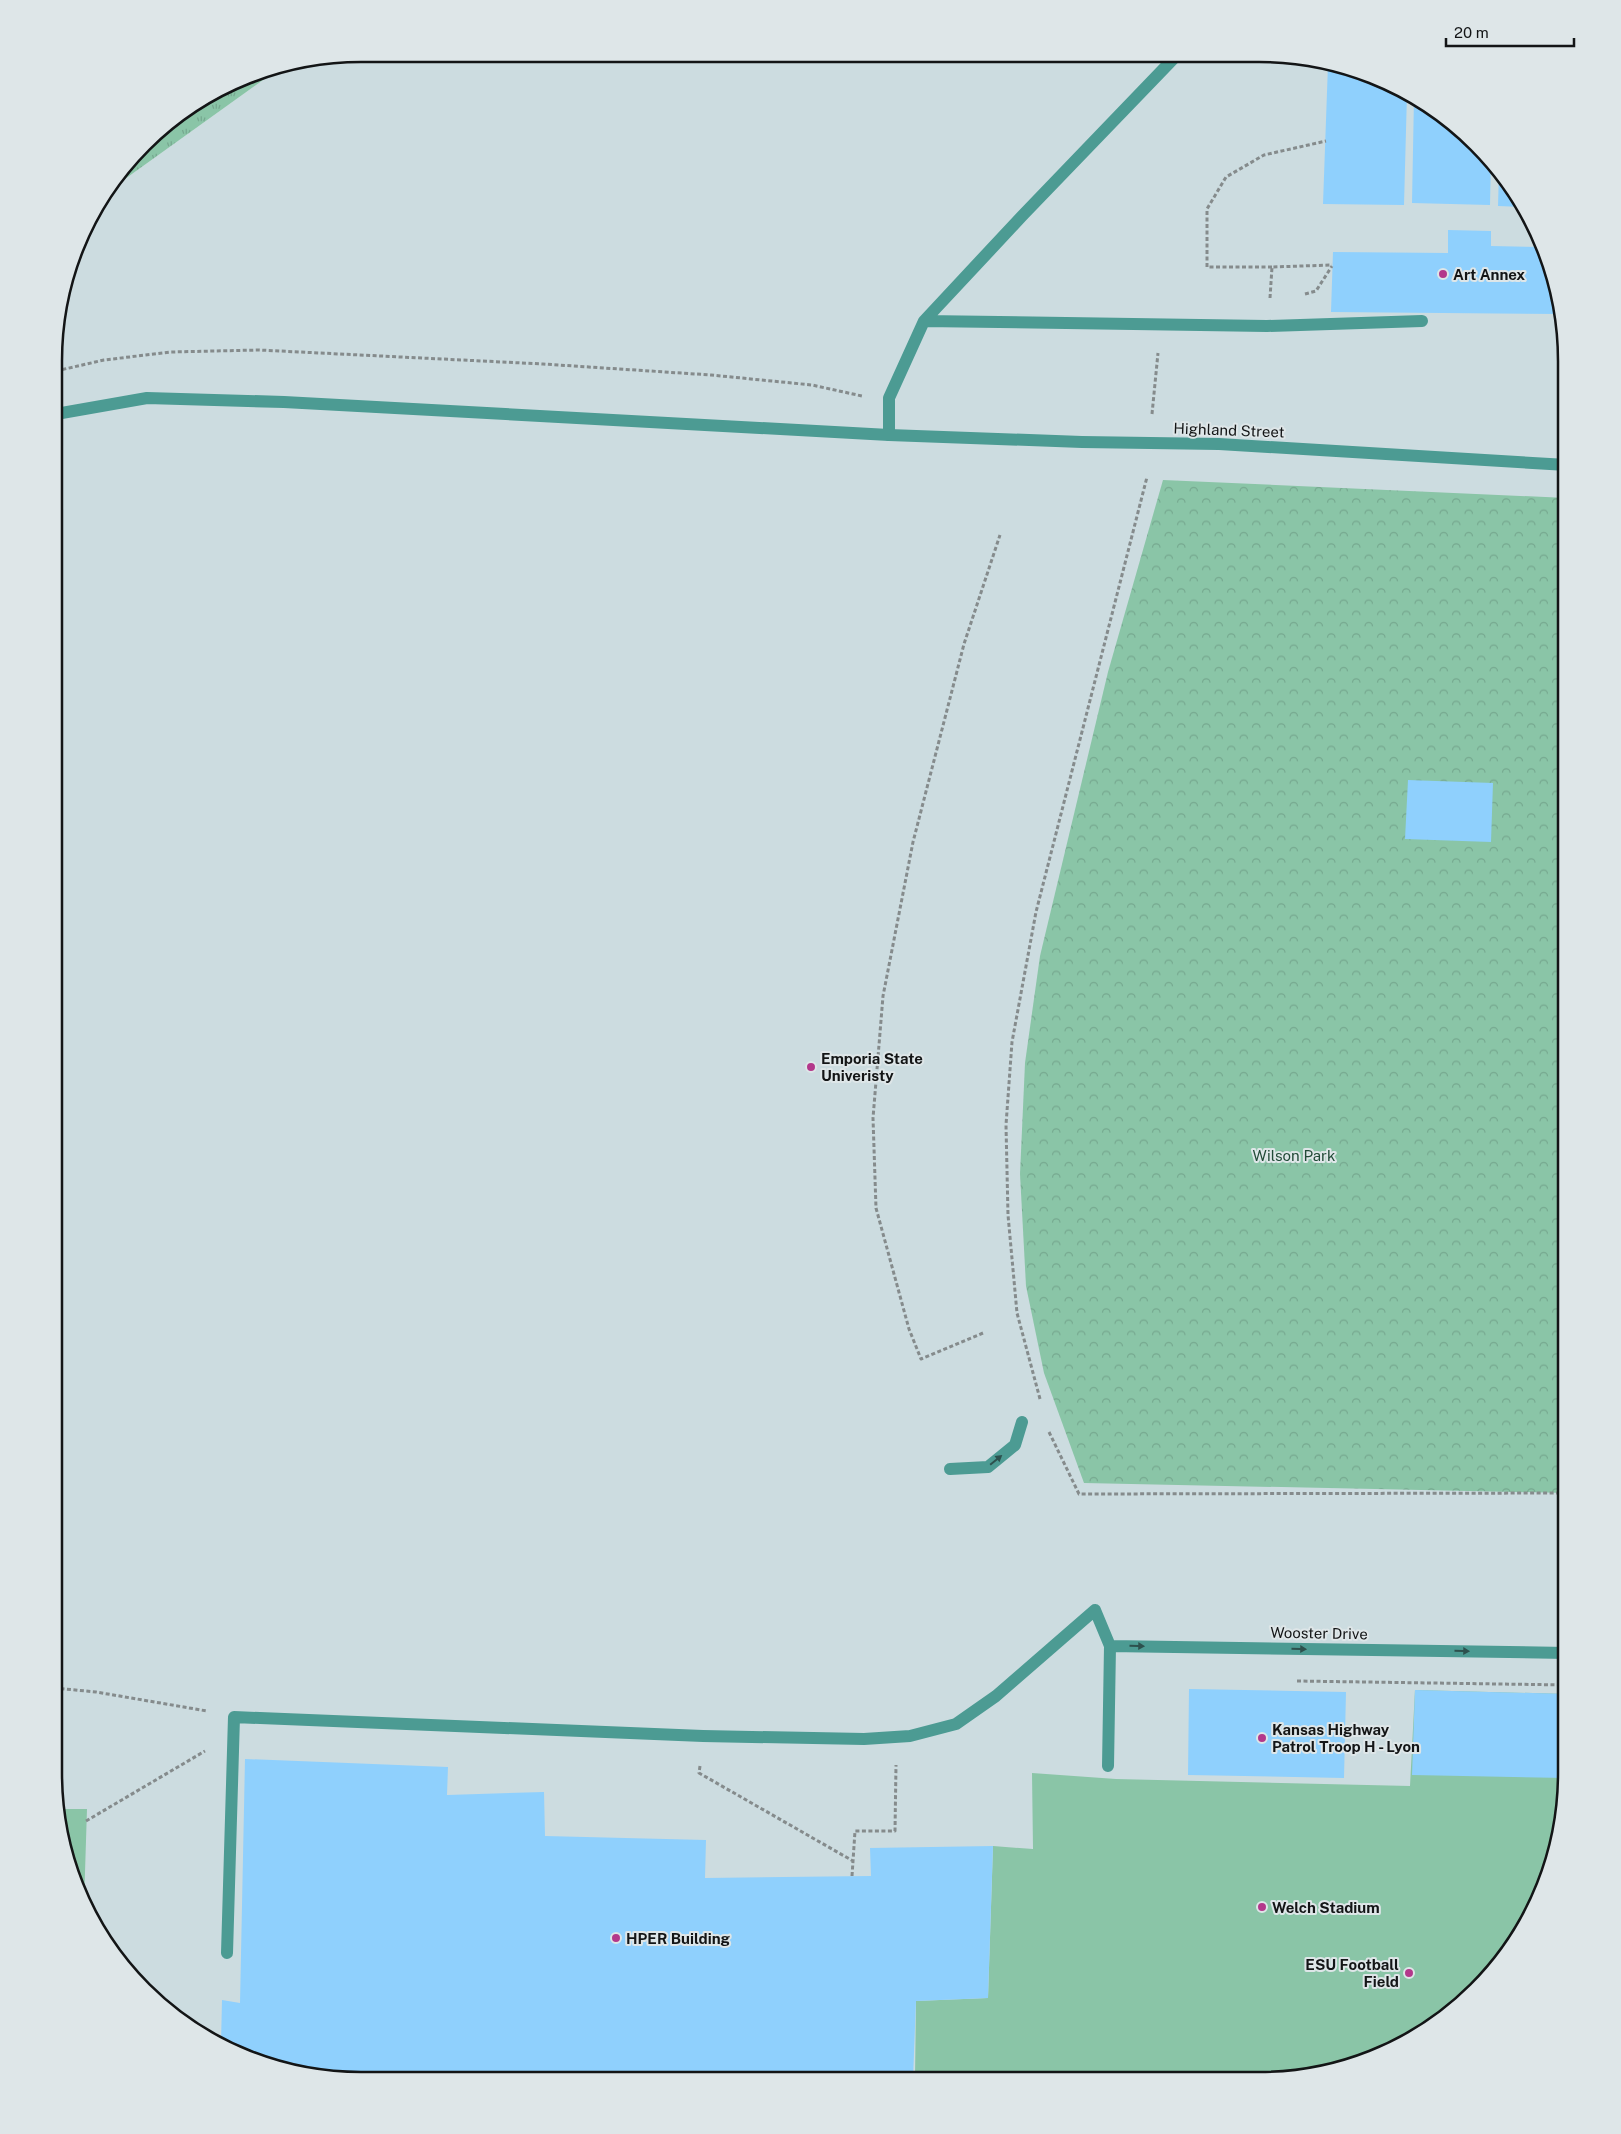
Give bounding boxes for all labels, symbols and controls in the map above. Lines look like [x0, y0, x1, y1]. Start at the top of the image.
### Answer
scale bar [1446, 15, 1574, 47]
text: 20 m [1454, 24, 1489, 41]
place label: Art Annex [1453, 266, 1525, 283]
marker: Art Annex [1437, 268, 1449, 280]
street label: Highland Street [1173, 420, 1285, 440]
place label: Emporia State Univeristy [821, 1050, 923, 1084]
marker: Emporia State Univeristy [805, 1061, 817, 1073]
park label: Wilson Park [1253, 1147, 1335, 1164]
one-way arrow [989, 1455, 1002, 1466]
street label: Wooster Drive [1270, 1624, 1368, 1642]
one-way arrow [1129, 1643, 1145, 1651]
one-way arrow [1292, 1645, 1308, 1653]
one-way arrow [1454, 1648, 1470, 1656]
place label: Kansas Highway Patrol Troop H - Lyon [1272, 1721, 1420, 1755]
marker: Kansas Highway Patrol Troop H - Lyon [1256, 1732, 1268, 1744]
place label: Welch Stadium [1272, 1899, 1380, 1916]
marker: Welch Stadium [1256, 1901, 1268, 1913]
place label: HPER Building [626, 1930, 731, 1947]
marker: HPER Building [610, 1932, 622, 1944]
place label: ESU Football Field [1305, 1956, 1399, 1990]
marker: ESU Football Field [1403, 1967, 1415, 1979]

